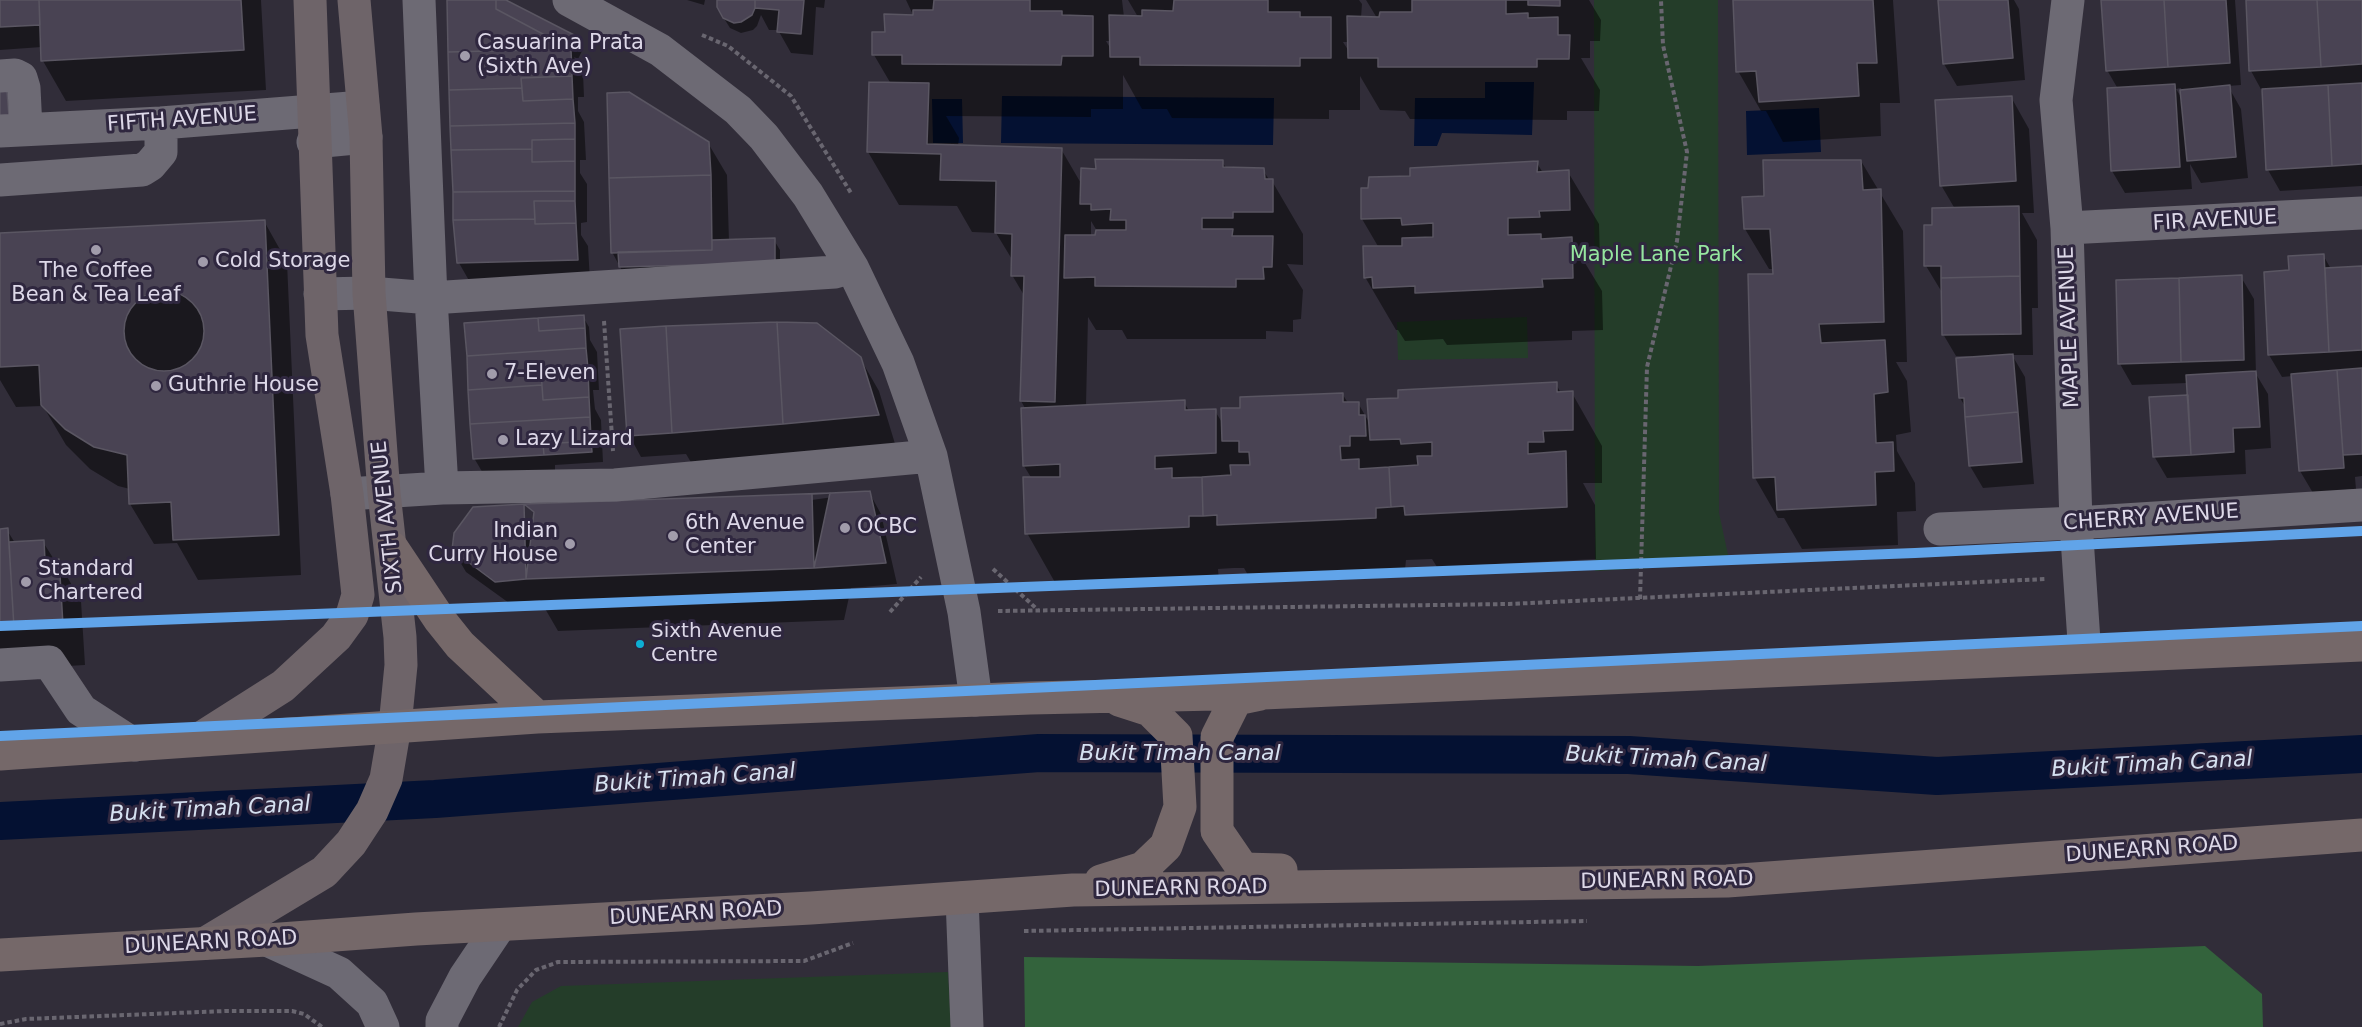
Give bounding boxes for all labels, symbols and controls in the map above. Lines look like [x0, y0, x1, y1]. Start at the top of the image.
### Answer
place label: Casuarina Prata (Sixth Ave) [477, 31, 644, 81]
marker: Casuarina Prata (Sixth Ave) [458, 49, 472, 63]
street label: FIFTH AVENUE [106, 102, 258, 138]
street label: FIR AVENUE [2152, 205, 2278, 237]
marker: The Coffee Bean & Tea Leaf [89, 243, 103, 257]
park label: Maple Lane Park [1570, 243, 1742, 269]
street label: MAPLE AVENUE [2055, 246, 2085, 408]
place label: Cold Storage [215, 249, 351, 275]
marker: Cold Storage [196, 255, 210, 269]
place label: The Coffee Bean & Tea Leaf [11, 259, 181, 309]
place label: 7-Eleven [504, 361, 596, 387]
marker: 7-Eleven [485, 367, 499, 381]
place label: Guthrie House [168, 373, 319, 399]
marker: Guthrie House [149, 379, 163, 393]
place label: Lazy Lizard [515, 427, 633, 453]
marker: Lazy Lizard [496, 433, 510, 447]
street label: SIXTH AVENUE [367, 439, 409, 595]
street label: CHERRY AVENUE [2062, 499, 2240, 537]
place label: 6th Avenue Center [685, 511, 805, 561]
place label: OCBC [857, 515, 917, 541]
place label: Indian Curry House [428, 519, 558, 569]
marker: OCBC [838, 521, 852, 535]
marker: 6th Avenue Center [666, 529, 680, 543]
marker: Indian Curry House [563, 537, 577, 551]
place label: Standard Chartered [38, 557, 143, 607]
marker: Standard Chartered [19, 575, 33, 589]
place label: Sixth Avenue Centre [651, 620, 782, 667]
marker: Sixth Avenue Centre [634, 638, 646, 650]
water label: Bukit Timah Canal [1079, 741, 1281, 767]
water label: Bukit Timah Canal [1565, 742, 1767, 778]
water label: Bukit Timah Canal [2051, 747, 2253, 783]
water label: Bukit Timah Canal [594, 759, 796, 799]
water label: Bukit Timah Canal [109, 792, 311, 828]
street label: DUNEARN ROAD [2065, 831, 2239, 869]
street label: DUNEARN ROAD [1580, 867, 1754, 895]
street label: DUNEARN ROAD [1094, 875, 1268, 903]
street label: DUNEARN ROAD [609, 897, 783, 931]
street label: DUNEARN ROAD [124, 926, 298, 960]

